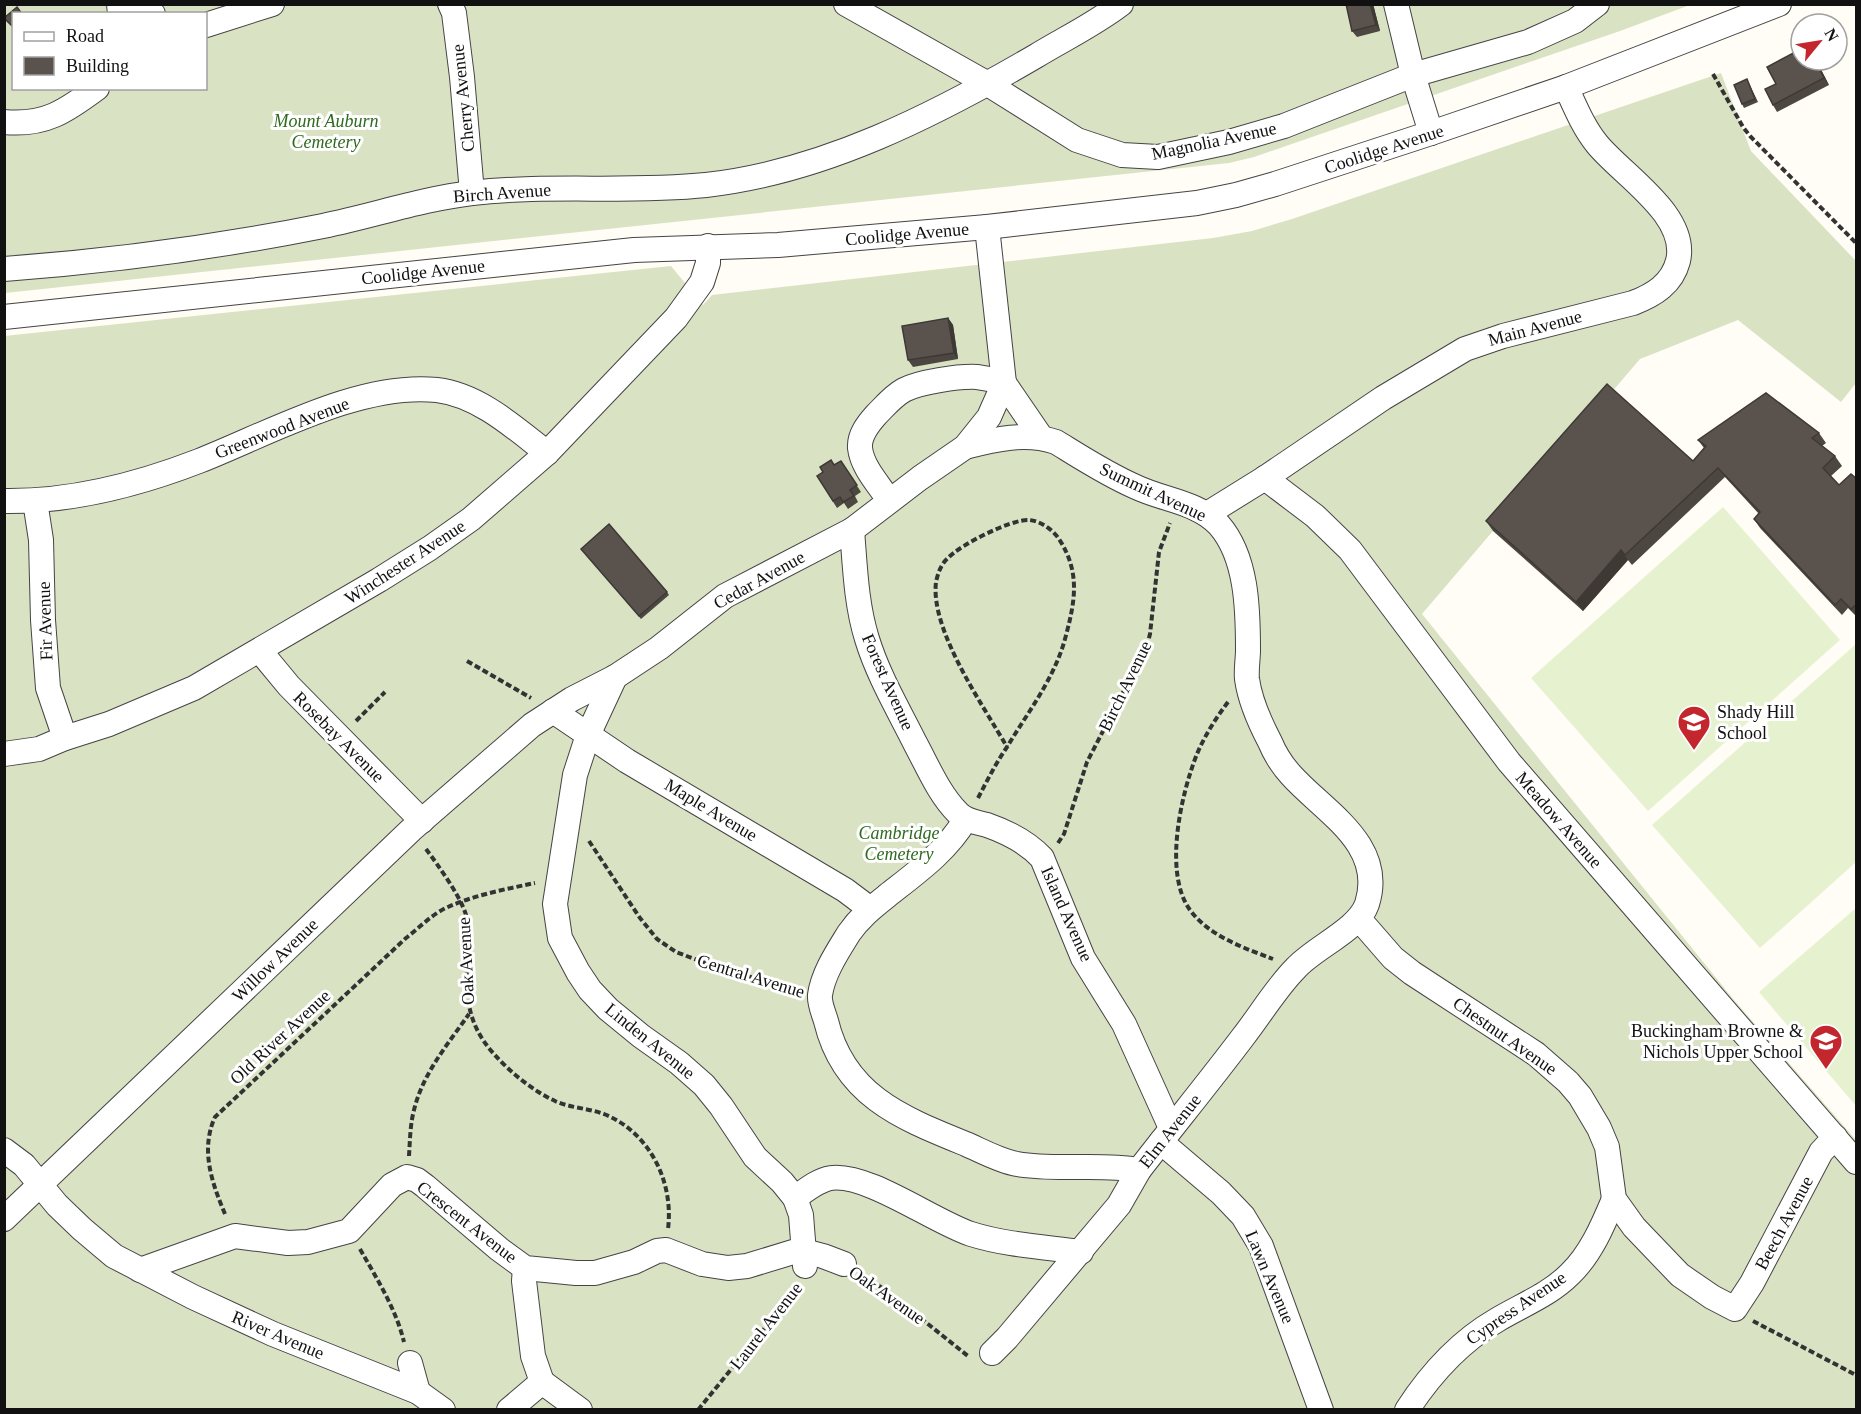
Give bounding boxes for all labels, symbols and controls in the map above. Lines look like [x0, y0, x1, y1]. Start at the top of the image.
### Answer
legend [12, 12, 207, 90]
north arrow [1789, 12, 1849, 72]
text: N [1821, 25, 1842, 44]
text: Road [66, 26, 104, 46]
street label: Cherry Avenue [447, 43, 479, 153]
text: Building [66, 56, 129, 76]
park label: Mount Auburn Cemetery [272, 111, 379, 152]
street label: Magnolia Avenue [1150, 118, 1278, 164]
street label: Coolidge Avenue [1322, 120, 1446, 178]
street label: Birch Avenue [452, 180, 552, 206]
street label: Coolidge Avenue [844, 219, 970, 249]
street label: Coolidge Avenue [360, 256, 486, 288]
street label: Main Avenue [1486, 306, 1584, 350]
street label: Greenwood Avenue [212, 393, 352, 463]
street label: Summit Avenue [1097, 459, 1209, 525]
street label: Winchester Avenue [341, 516, 469, 608]
street label: Cedar Avenue [710, 547, 808, 613]
street label: Fir Avenue [34, 581, 56, 661]
street label: Forest Avenue [858, 631, 918, 733]
street label: Birch Avenue [1095, 638, 1156, 734]
street label: Rosebay Avenue [289, 687, 389, 787]
place label: Shady Hill School [1717, 702, 1795, 743]
school or university icon: Shady Hill School [1676, 704, 1712, 751]
street label: Meadow Avenue [1512, 768, 1606, 872]
street label: Maple Avenue [661, 775, 761, 845]
park label: Cambridge Cemetery [859, 823, 940, 864]
street label: Island Avenue [1037, 863, 1097, 965]
street label: Willow Avenue [228, 914, 322, 1006]
street label: Oak Avenue [454, 916, 478, 1006]
street label: Central Avenue [695, 950, 807, 1002]
street label: Old River Avenue [226, 985, 334, 1089]
street label: Chestnut Avenue [1449, 993, 1561, 1079]
street label: Linden Avenue [601, 999, 699, 1083]
place label: Buckingham Browne & Nichols Upper School [1631, 1021, 1803, 1062]
school or university icon: Buckingham Browne & Nichols Upper School [1808, 1023, 1844, 1070]
street label: Elm Avenue [1135, 1090, 1205, 1172]
street label: Beech Avenue [1751, 1173, 1817, 1273]
street label: Crescent Avenue [413, 1177, 521, 1267]
street label: Lawn Avenue [1241, 1227, 1299, 1327]
street label: Oak Avenue [845, 1262, 929, 1328]
street label: Cypress Avenue [1462, 1267, 1570, 1349]
street label: Laurel Avenue [726, 1278, 806, 1374]
street label: River Avenue [229, 1307, 327, 1363]

